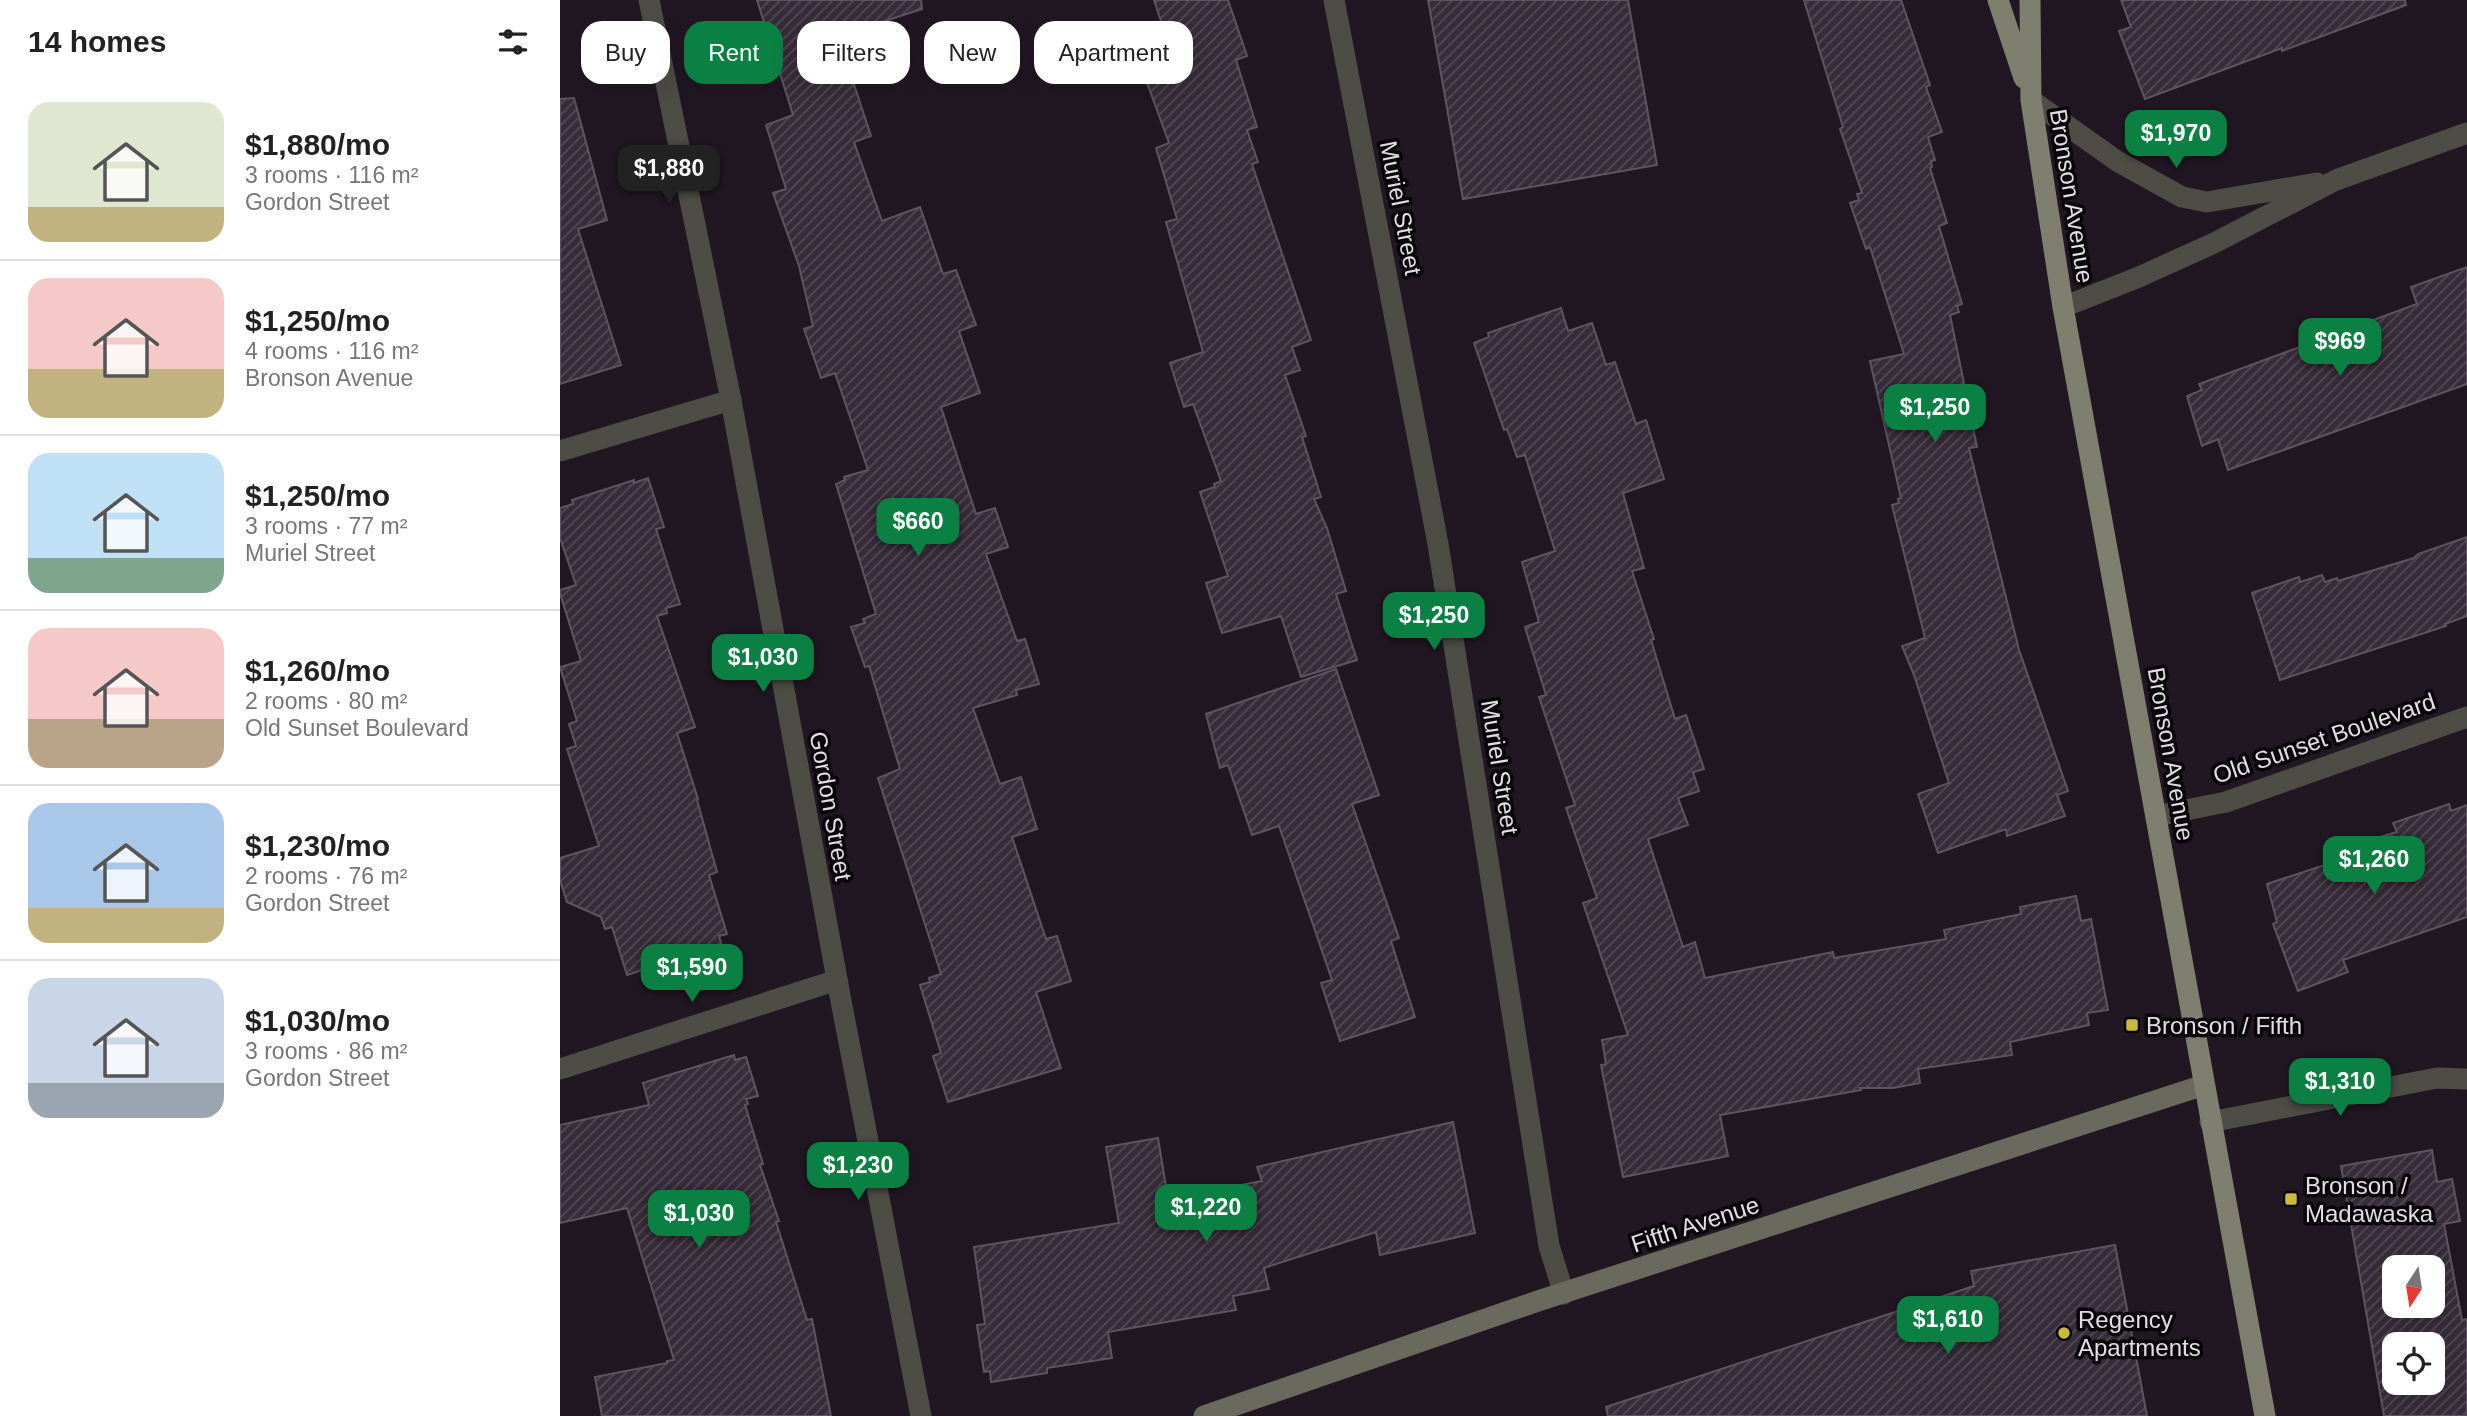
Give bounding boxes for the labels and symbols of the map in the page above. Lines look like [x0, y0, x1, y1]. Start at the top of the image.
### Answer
street label: Bronson Avenue [2045, 107, 2099, 285]
pin: $1,970 [2119, 110, 2233, 170]
street label: Muriel Street [1375, 139, 1427, 278]
pin: $1,880 [612, 146, 726, 205]
pin: $969 [2299, 318, 2381, 378]
pin: $1,250 [1878, 384, 1992, 444]
pin: $660 [877, 498, 959, 558]
pin: $1,250 [1377, 592, 1491, 652]
pin: $1,030 [706, 634, 820, 694]
street label: Bronson Avenue [2142, 665, 2200, 843]
street label: Old Sunset Boulevard [2209, 687, 2439, 789]
street label: Muriel Street [1476, 698, 1524, 837]
street label: Gordon Street [805, 729, 857, 883]
pin: $1,260 [2317, 836, 2431, 896]
pin: $1,590 [635, 944, 749, 1004]
place label: Bronson / Fifth [2146, 1012, 2302, 1039]
marker: Bronson / Fifth [2124, 1017, 2140, 1033]
pin: $1,310 [2283, 1058, 2397, 1118]
pin: $1,230 [801, 1142, 915, 1202]
place label: Bronson / Madawaska [2305, 1172, 2434, 1227]
pin: $1,220 [1149, 1184, 1263, 1244]
pin: $1,030 [642, 1190, 756, 1250]
street label: Fifth Avenue [1628, 1191, 1762, 1257]
marker: Bronson / Madawaska [2283, 1191, 2299, 1207]
north arrow [2382, 1255, 2445, 1318]
pin: $1,610 [1891, 1296, 2005, 1356]
place label: Regency Apartments [2078, 1306, 2201, 1361]
marker: Regency Apartments [2056, 1325, 2072, 1341]

